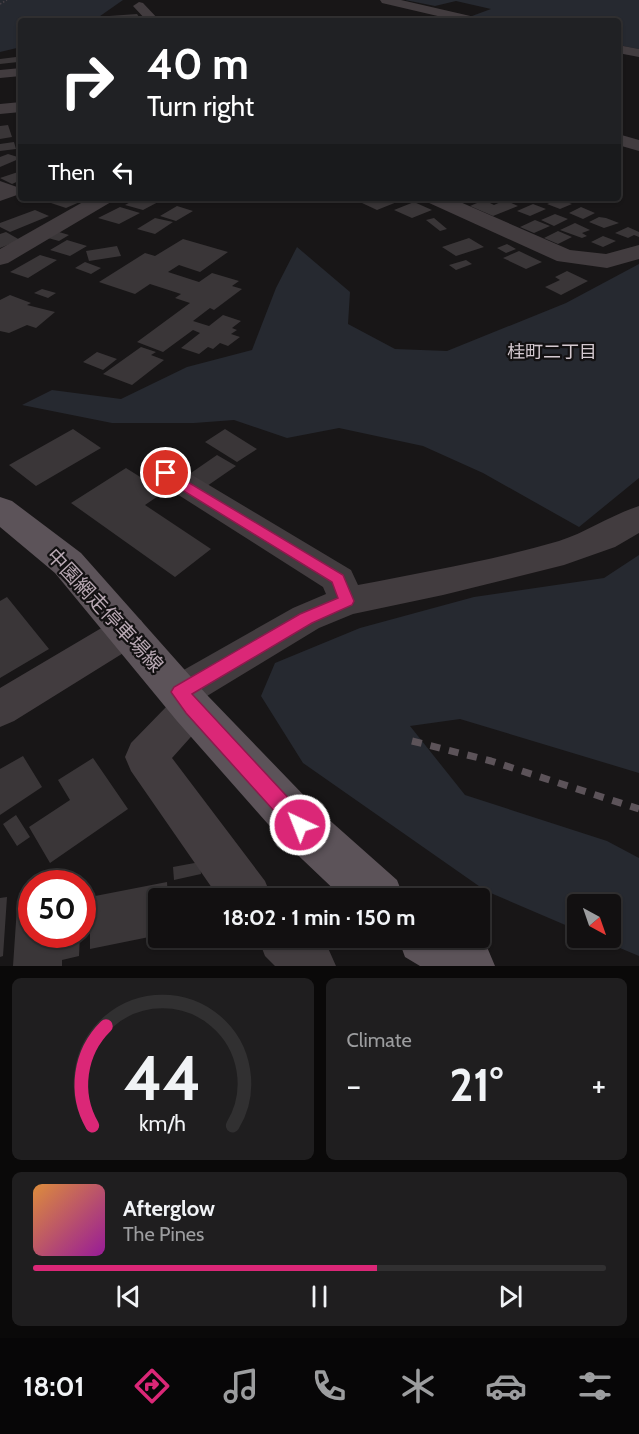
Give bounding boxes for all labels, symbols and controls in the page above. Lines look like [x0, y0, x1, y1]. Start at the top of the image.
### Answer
text: 40 m [147, 38, 249, 90]
icon: right [48, 42, 126, 120]
text: Turn right [147, 90, 254, 123]
icon: left [107, 156, 140, 189]
text: Then [48, 159, 95, 186]
district label: 桂町二丁目 [507, 341, 597, 363]
pin [140, 447, 191, 498]
icon: arrive [149, 456, 182, 489]
street label: 中園網走停車場線 [42, 543, 168, 677]
position arrow [268, 793, 332, 857]
speed limit sign: 50 [18, 870, 96, 948]
north arrow [567, 894, 621, 948]
map controls [567, 894, 621, 948]
text: 18:02 · 1 min · 150 m [223, 904, 415, 931]
text: Climate [347, 1028, 412, 1052]
text: 44 [124, 1040, 201, 1116]
text: 21° [450, 1058, 503, 1112]
text: − [347, 1065, 361, 1105]
text: + [591, 1065, 606, 1105]
text: km/h [139, 1110, 186, 1136]
text: Afterglow [123, 1195, 215, 1222]
text: The Pines [123, 1222, 204, 1246]
icon: previous [112, 1280, 145, 1313]
icon: pause [303, 1280, 336, 1313]
icon: next [494, 1280, 527, 1313]
icon: directions [131, 1365, 173, 1407]
icon: music [220, 1365, 262, 1407]
icon: phone [308, 1365, 350, 1407]
icon: climate [397, 1365, 439, 1407]
icon: car [485, 1365, 527, 1407]
icon: filters [574, 1365, 616, 1407]
text: 18:01 [23, 1370, 85, 1403]

